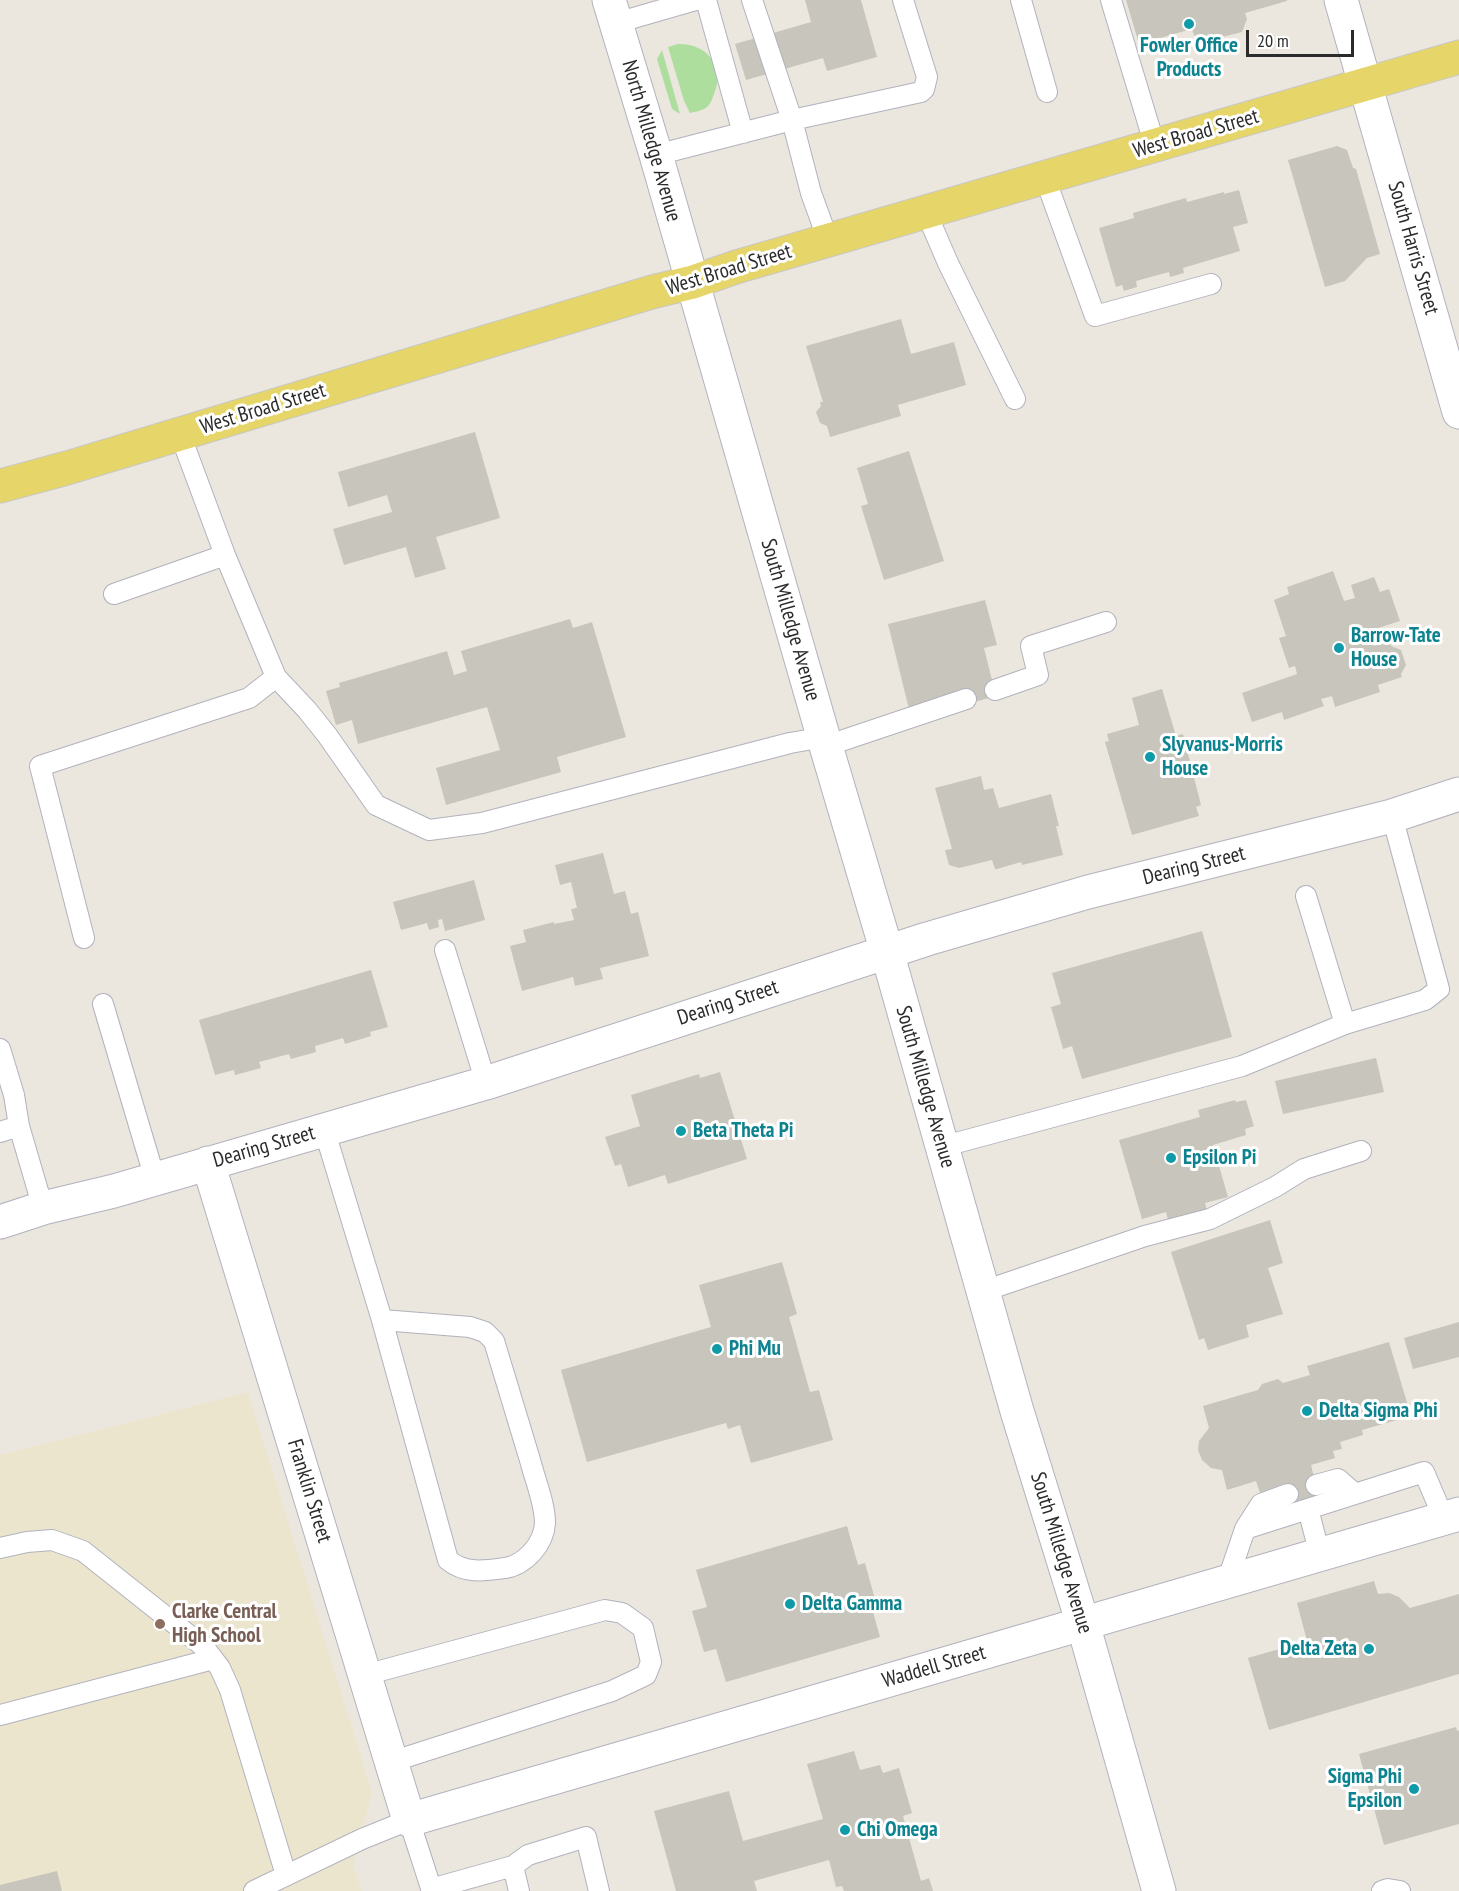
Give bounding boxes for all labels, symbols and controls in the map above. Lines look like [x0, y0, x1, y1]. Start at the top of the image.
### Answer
marker: Fowler Office Products [1182, 17, 1196, 31]
scale bar [1249, 18, 1357, 56]
text: 20 m [1257, 29, 1289, 52]
place label: Fowler Office Products [1140, 33, 1238, 83]
street label: North Milledge Avenue [616, 57, 686, 225]
street label: West Broad Street [1130, 104, 1262, 164]
street label: South Harris Street [1382, 178, 1444, 318]
street label: West Broad Street [663, 239, 795, 301]
street label: West Broad Street [197, 378, 329, 440]
street label: South Milledge Avenue [755, 536, 825, 704]
place label: Barrow-Tate House [1351, 623, 1441, 673]
marker: Barrow-Tate House [1332, 641, 1346, 655]
place label: Slyvanus-Morris House [1162, 732, 1283, 782]
marker: Slyvanus-Morris House [1143, 750, 1157, 764]
street label: Dearing Street [1140, 841, 1248, 891]
street label: Dearing Street [674, 975, 782, 1031]
street label: South Milledge Avenue [890, 1003, 960, 1171]
place label: Beta Theta Pi [693, 1118, 794, 1144]
street label: Dearing Street [210, 1120, 318, 1174]
marker: Beta Theta Pi [674, 1124, 688, 1138]
place label: Epsilon Pi [1183, 1145, 1256, 1171]
marker: Epsilon Pi [1164, 1151, 1178, 1165]
place label: Phi Mu [729, 1336, 781, 1362]
marker: Phi Mu [710, 1342, 724, 1356]
place label: Delta Sigma Phi [1319, 1398, 1438, 1424]
marker: Delta Sigma Phi [1300, 1404, 1314, 1418]
street label: Franklin Street [281, 1436, 337, 1546]
street label: South Milledge Avenue [1024, 1469, 1098, 1637]
place label: Delta Gamma [802, 1591, 902, 1617]
marker: Delta Gamma [783, 1597, 797, 1611]
place label: Clarke Central High School [172, 1599, 277, 1649]
marker: Clarke Central High School [153, 1617, 167, 1631]
place label: Delta Zeta [1280, 1636, 1357, 1662]
street label: Waddell Street [879, 1640, 989, 1694]
marker: Delta Zeta [1362, 1642, 1376, 1656]
place label: Sigma Phi Epsilon [1328, 1764, 1402, 1814]
marker: Sigma Phi Epsilon [1407, 1782, 1421, 1796]
place label: Chi Omega [857, 1817, 938, 1843]
marker: Chi Omega [838, 1823, 852, 1837]

